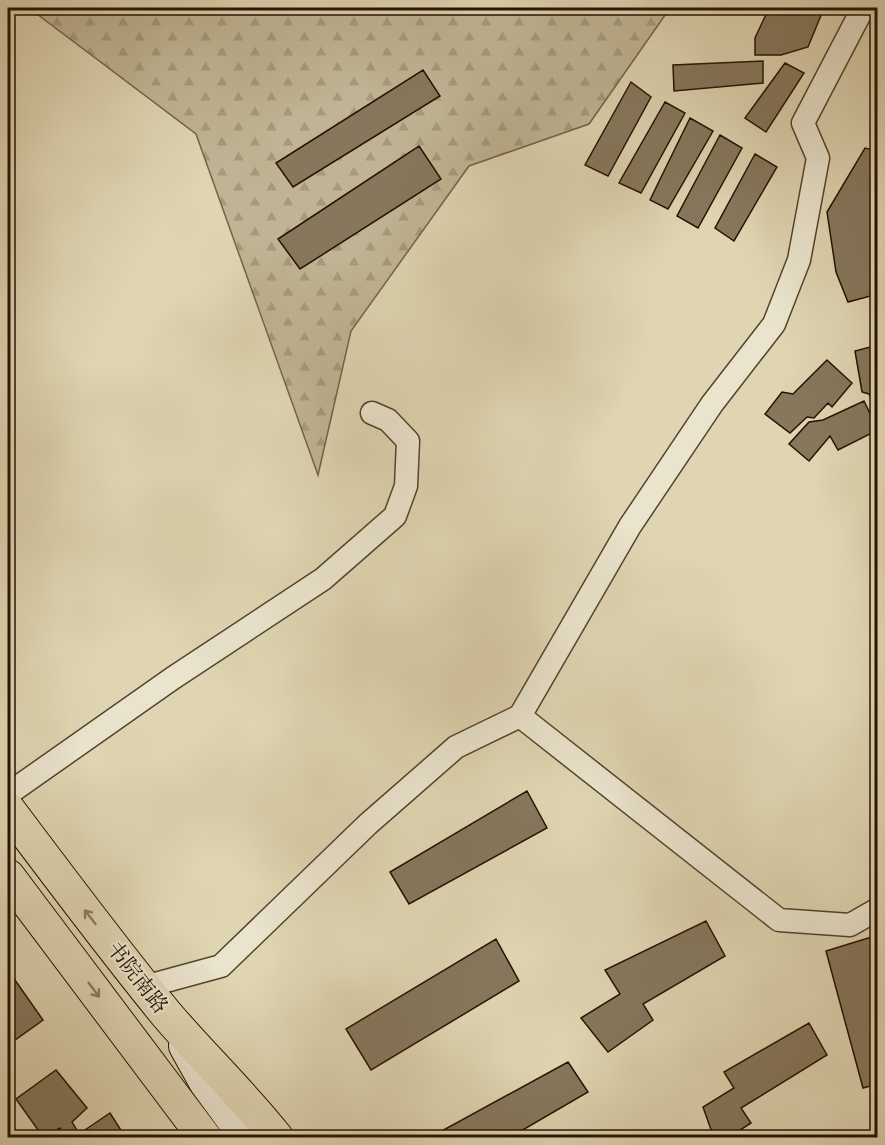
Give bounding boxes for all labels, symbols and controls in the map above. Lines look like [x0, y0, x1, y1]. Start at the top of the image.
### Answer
one-way arrow [84, 909, 97, 925]
street label: 书院南路 [102, 936, 174, 1018]
one-way arrow [87, 981, 100, 997]

